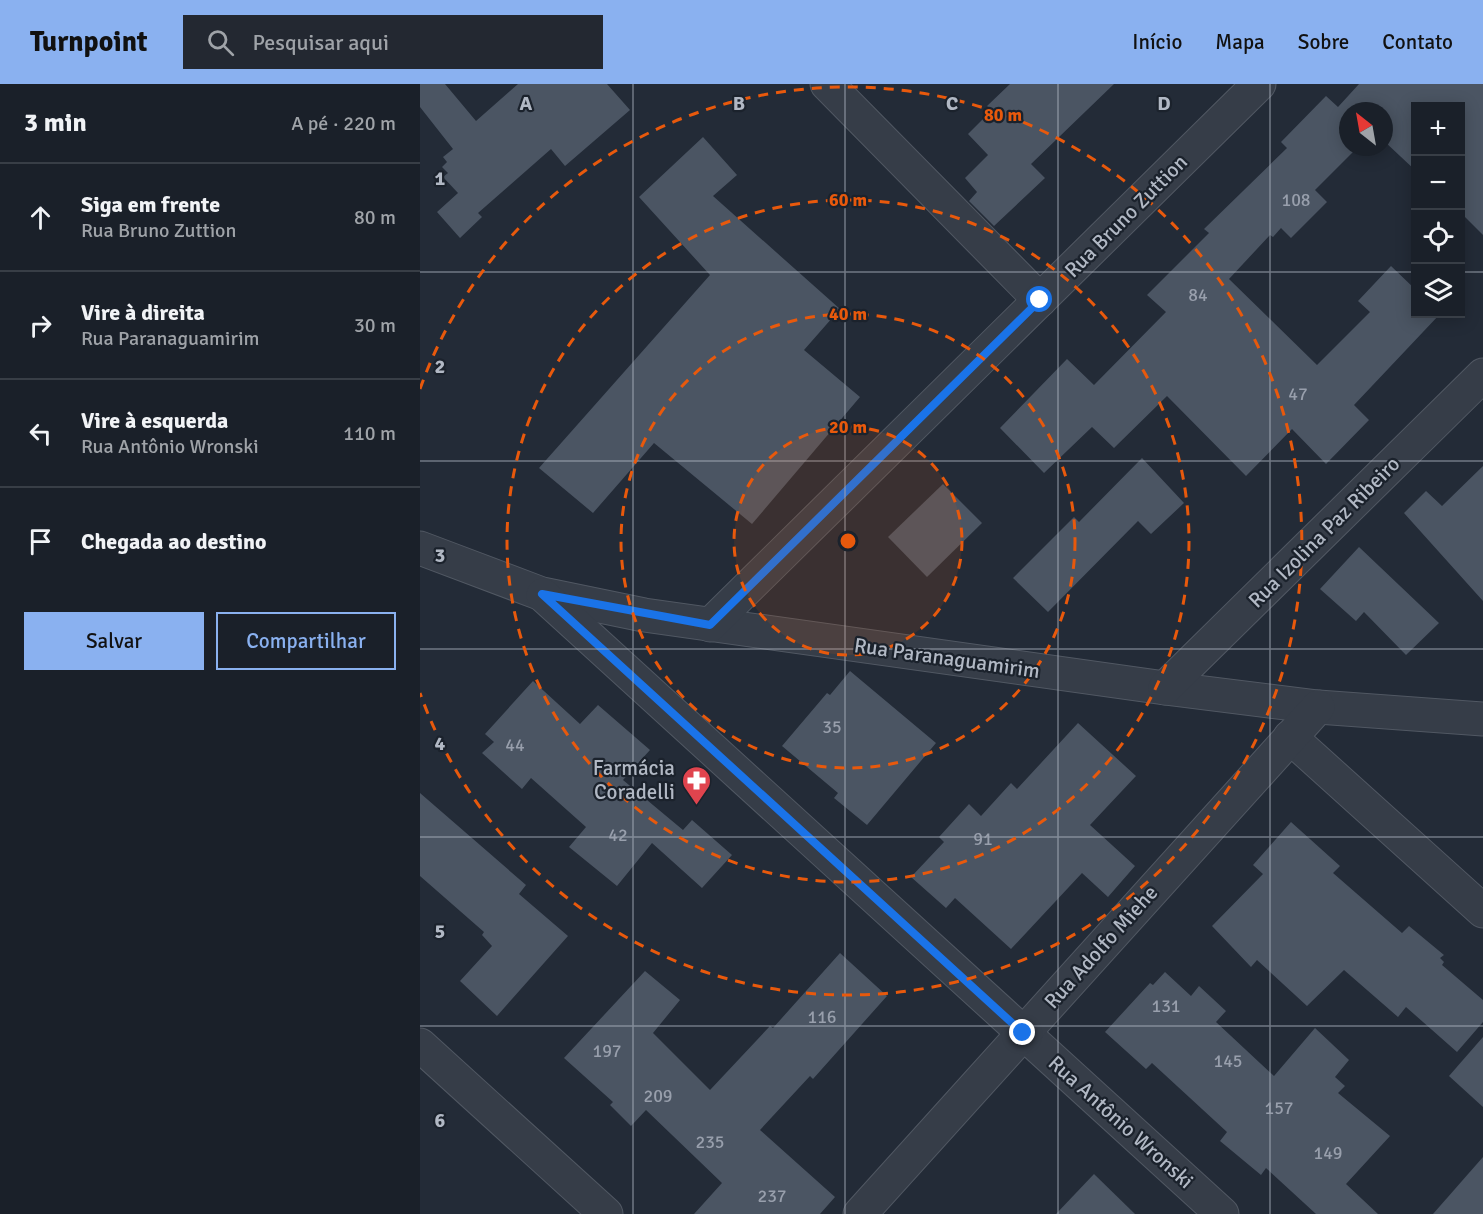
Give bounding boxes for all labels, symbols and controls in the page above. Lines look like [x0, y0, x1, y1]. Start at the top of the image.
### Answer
search box [183, 15, 603, 69]
text: Turnpoint [30, 25, 147, 59]
icon: search [204, 26, 237, 59]
text: Pesquisar aqui [252, 29, 389, 56]
text: Início [1132, 29, 1182, 55]
text: Mapa [1215, 29, 1265, 55]
text: Sobre [1298, 29, 1349, 55]
text: Contato [1382, 29, 1453, 55]
text: A [520, 91, 533, 116]
text: B [733, 91, 745, 116]
text: C [946, 91, 958, 116]
text: D [1157, 91, 1171, 116]
north arrow [1339, 102, 1393, 156]
map controls [1411, 102, 1465, 318]
button: + [1411, 102, 1465, 156]
text: 80 m [984, 104, 1022, 126]
text: 3 min [24, 107, 87, 139]
text: A pé · 220 m [291, 111, 396, 136]
street label: Rua Bruno Zuttion [1059, 149, 1193, 283]
button: − [1411, 156, 1465, 210]
text: 1 [435, 166, 446, 191]
text: 60 m [829, 189, 867, 211]
house number: 108 [1281, 189, 1311, 211]
text: Siga em frente [81, 191, 220, 218]
icon: ahead [24, 201, 57, 234]
text: 80 m [354, 205, 396, 230]
button: locate [1411, 210, 1465, 264]
text: Rua Bruno Zuttion [81, 218, 236, 243]
button: layers [1411, 264, 1465, 318]
house number: 84 [1188, 284, 1208, 306]
route start [1026, 286, 1052, 312]
text: Vire à direita [81, 299, 205, 326]
text: 40 m [829, 303, 867, 325]
icon: right [24, 309, 57, 342]
text: 30 m [354, 313, 396, 338]
text: Rua Paranaguamirim [81, 326, 260, 351]
text: 2 [435, 354, 445, 379]
house number: 47 [1288, 383, 1308, 405]
text: Vire à esquerda [81, 407, 228, 434]
text: 20 m [829, 416, 867, 438]
icon: left [24, 417, 57, 450]
text: 110 m [343, 421, 396, 446]
text: Rua Antônio Wronski [81, 434, 259, 459]
street label: Rua Izolina Paz Ribeiro [1243, 451, 1405, 613]
icon: arrive [24, 525, 57, 558]
text: Chegada ao destino [81, 528, 267, 555]
centre of rings [838, 531, 858, 551]
text: 3 [435, 543, 445, 568]
button: Salvar [24, 612, 204, 670]
button: Compartilhar [216, 612, 396, 670]
street label: Rua Paranaguamirim [852, 632, 1042, 684]
house number: 35 [822, 716, 842, 738]
text: 4 [435, 731, 446, 756]
house number: 44 [505, 734, 525, 756]
place label: Farmácia Coradelli [593, 755, 675, 805]
pharmacy icon: Farmácia Coradelli [680, 764, 712, 806]
house number: 42 [608, 824, 628, 846]
house number: 91 [973, 828, 993, 850]
street label: Rua Adolfo Miehe [1039, 880, 1163, 1014]
text: 5 [435, 919, 445, 944]
house number: 131 [1151, 995, 1181, 1017]
house number: 116 [807, 1006, 837, 1028]
route end [1009, 1019, 1035, 1045]
house number: 197 [592, 1040, 622, 1062]
street label: Rua Antônio Wronski [1043, 1050, 1199, 1194]
house number: 145 [1213, 1050, 1243, 1072]
house number: 209 [643, 1085, 673, 1107]
house number: 157 [1264, 1097, 1294, 1119]
text: 6 [435, 1108, 446, 1133]
house number: 235 [695, 1131, 725, 1153]
house number: 149 [1313, 1142, 1343, 1164]
house number: 237 [757, 1185, 787, 1207]

